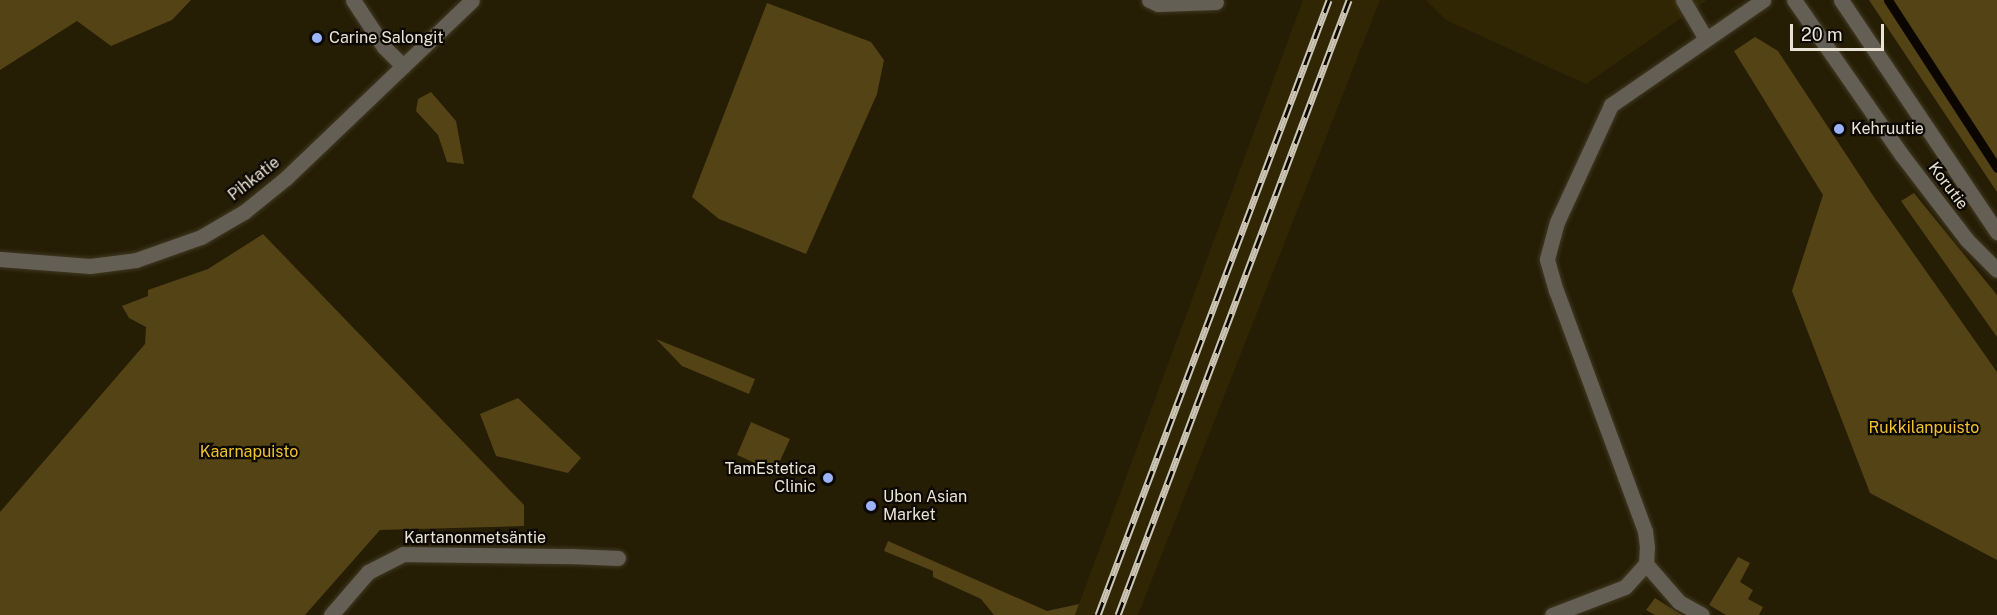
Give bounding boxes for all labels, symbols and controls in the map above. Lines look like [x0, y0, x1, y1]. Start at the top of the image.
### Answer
scale bar [1793, 12, 1888, 50]
text: 20 m [1801, 24, 1843, 45]
place label: Carine Salongit [329, 28, 444, 48]
marker: Carine Salongit [310, 31, 324, 45]
place label: Kehruutie [1851, 119, 1924, 139]
marker: Kehruutie [1832, 122, 1846, 136]
street label: Pihkatie [224, 153, 284, 205]
street label: Korutie [1924, 159, 1972, 213]
park label: Rukkilanpuisto [1869, 418, 1979, 438]
park label: Kaarnapuisto [200, 442, 298, 462]
place label: TamEstetica Clinic [725, 459, 816, 497]
marker: TamEstetica Clinic [821, 471, 835, 485]
place label: Ubon Asian Market [883, 487, 967, 525]
marker: Ubon Asian Market [864, 499, 878, 513]
street label: Kartanonmetsäntie [404, 528, 546, 548]

